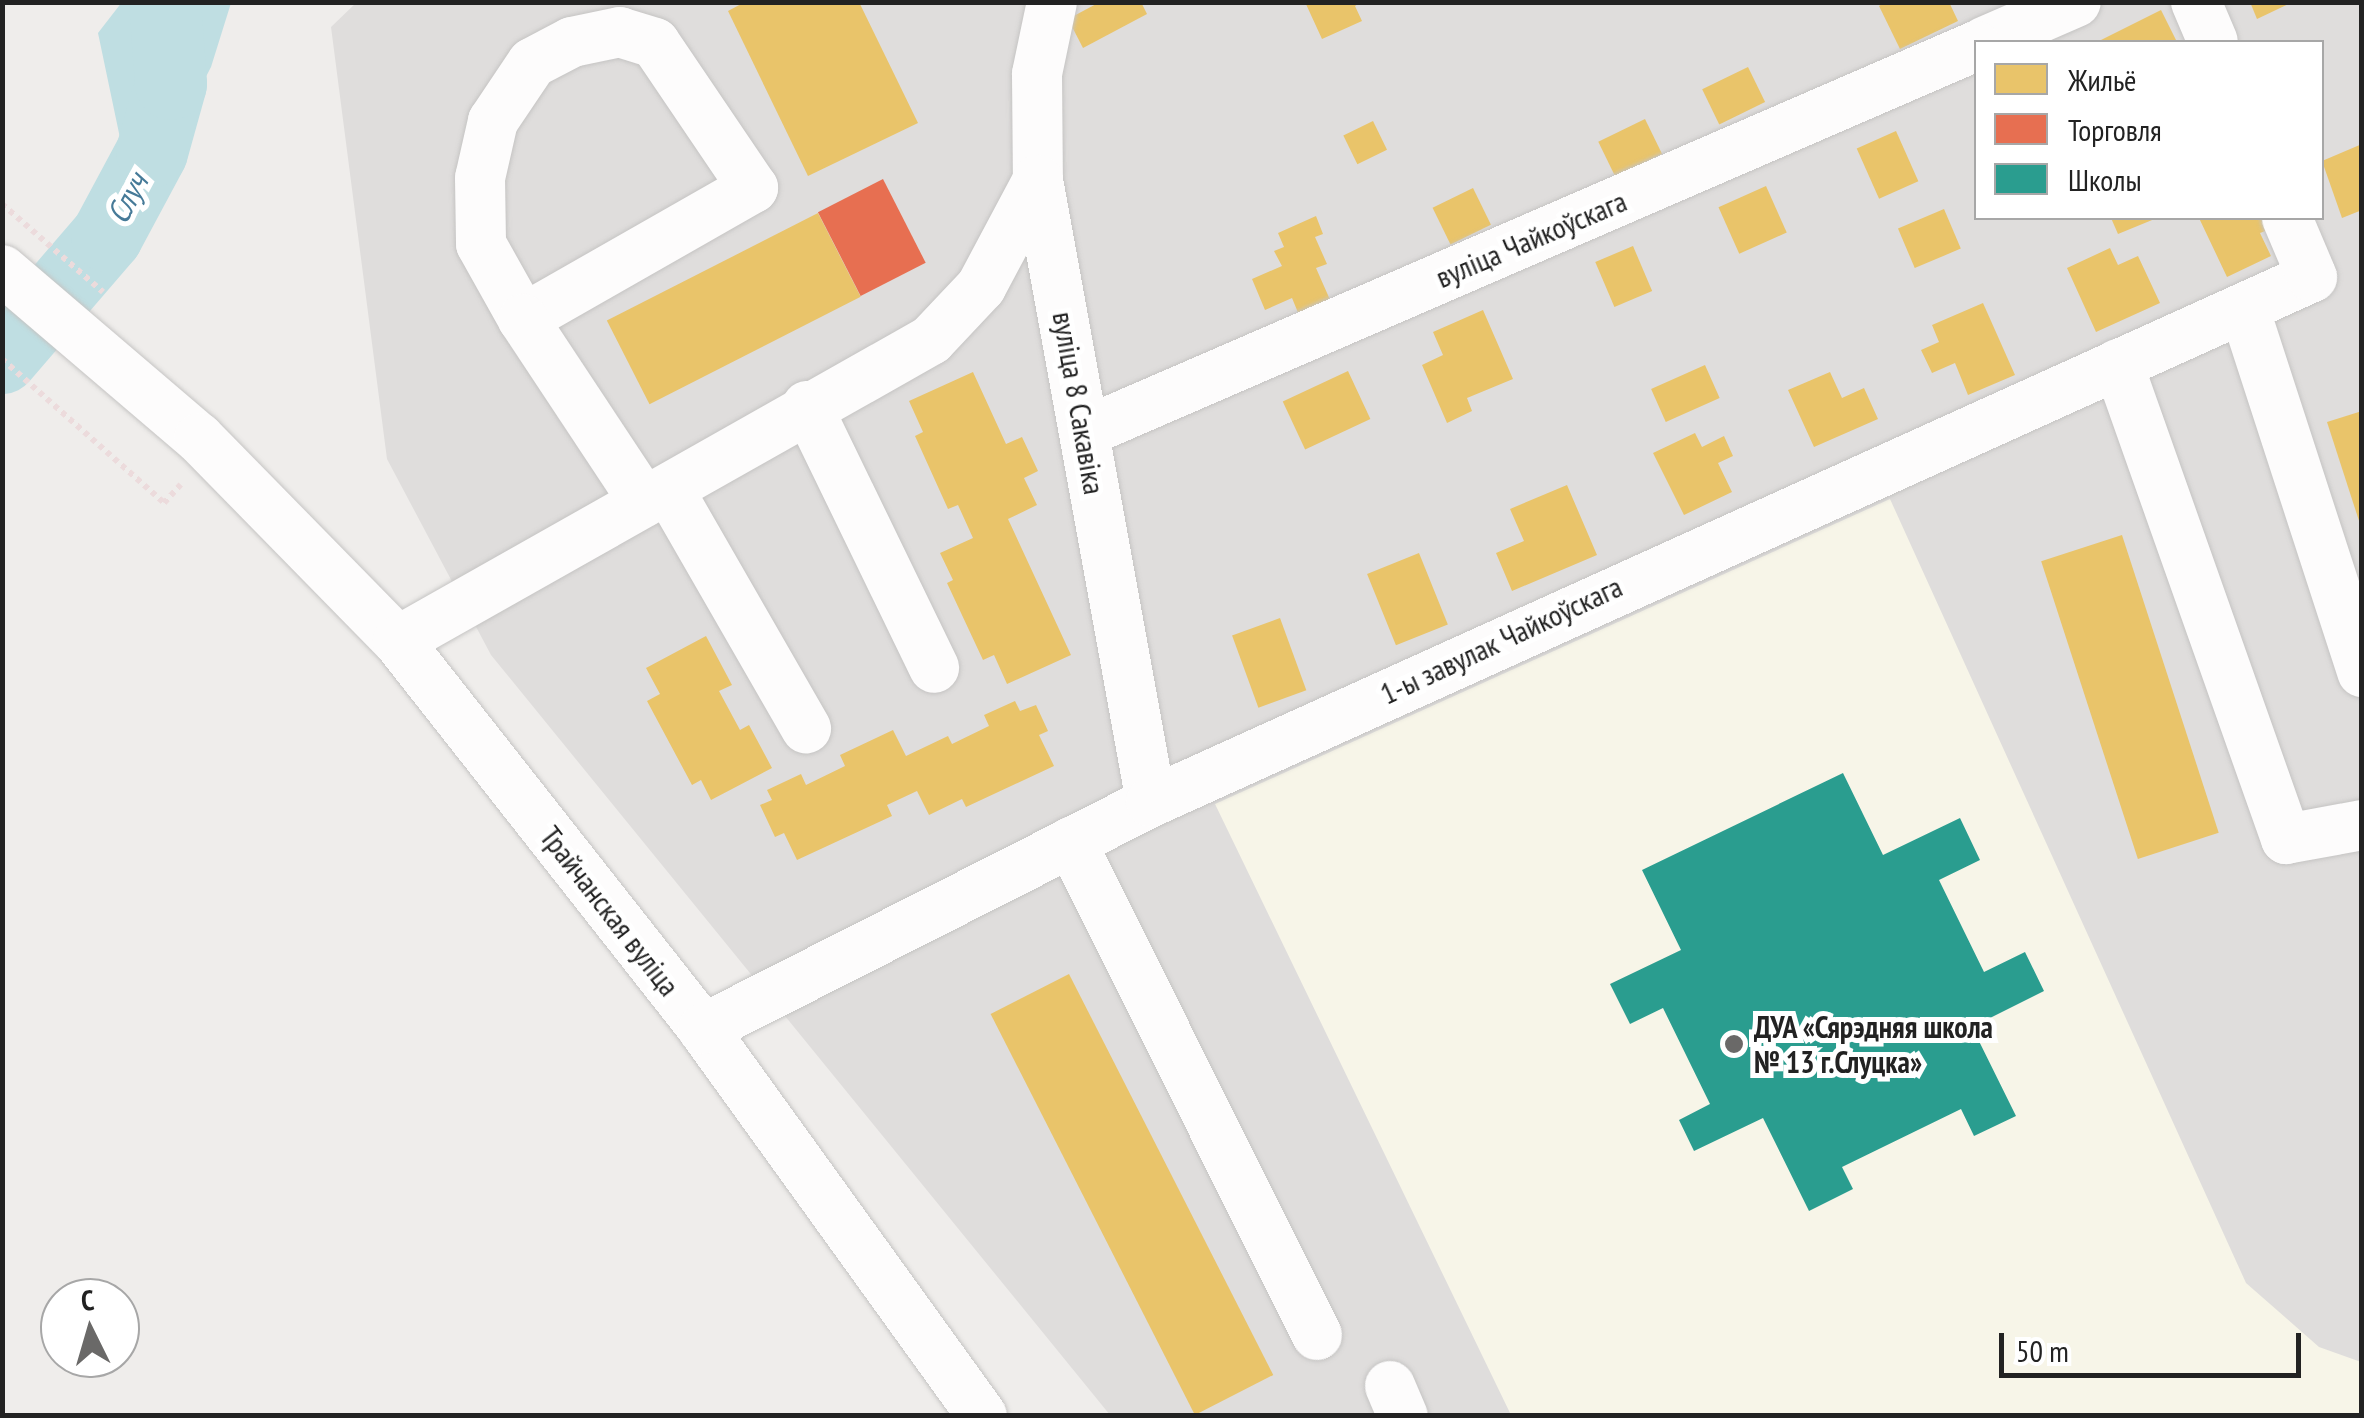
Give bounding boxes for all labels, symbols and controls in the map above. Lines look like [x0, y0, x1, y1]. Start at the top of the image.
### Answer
legend [1974, 40, 2324, 220]
text: Жильё [2068, 60, 2136, 99]
text: Торговля [2068, 110, 2162, 149]
text: Школы [2068, 160, 2142, 199]
water label: Случ [98, 166, 156, 230]
street label: вуліца Чайкоўскага [1430, 183, 1632, 295]
street label: вуліца 8 Сакавіка [1045, 309, 1113, 497]
street label: 1-ы завулак Чайкоўскага [1374, 568, 1628, 712]
street label: Трайчанская вуліца [533, 819, 687, 1003]
place label: ДУА «Сярэдняя школа № 13 г.Слуцка» [1754, 1009, 1994, 1080]
marker: ДУА «Сярэдняя школа № 13 г.Слуцка» [1723, 1033, 1745, 1055]
north arrow [40, 1278, 140, 1378]
text: С [80, 1281, 95, 1319]
scale bar [2004, 1313, 2306, 1375]
text: 50 m [2016, 1331, 2069, 1370]

